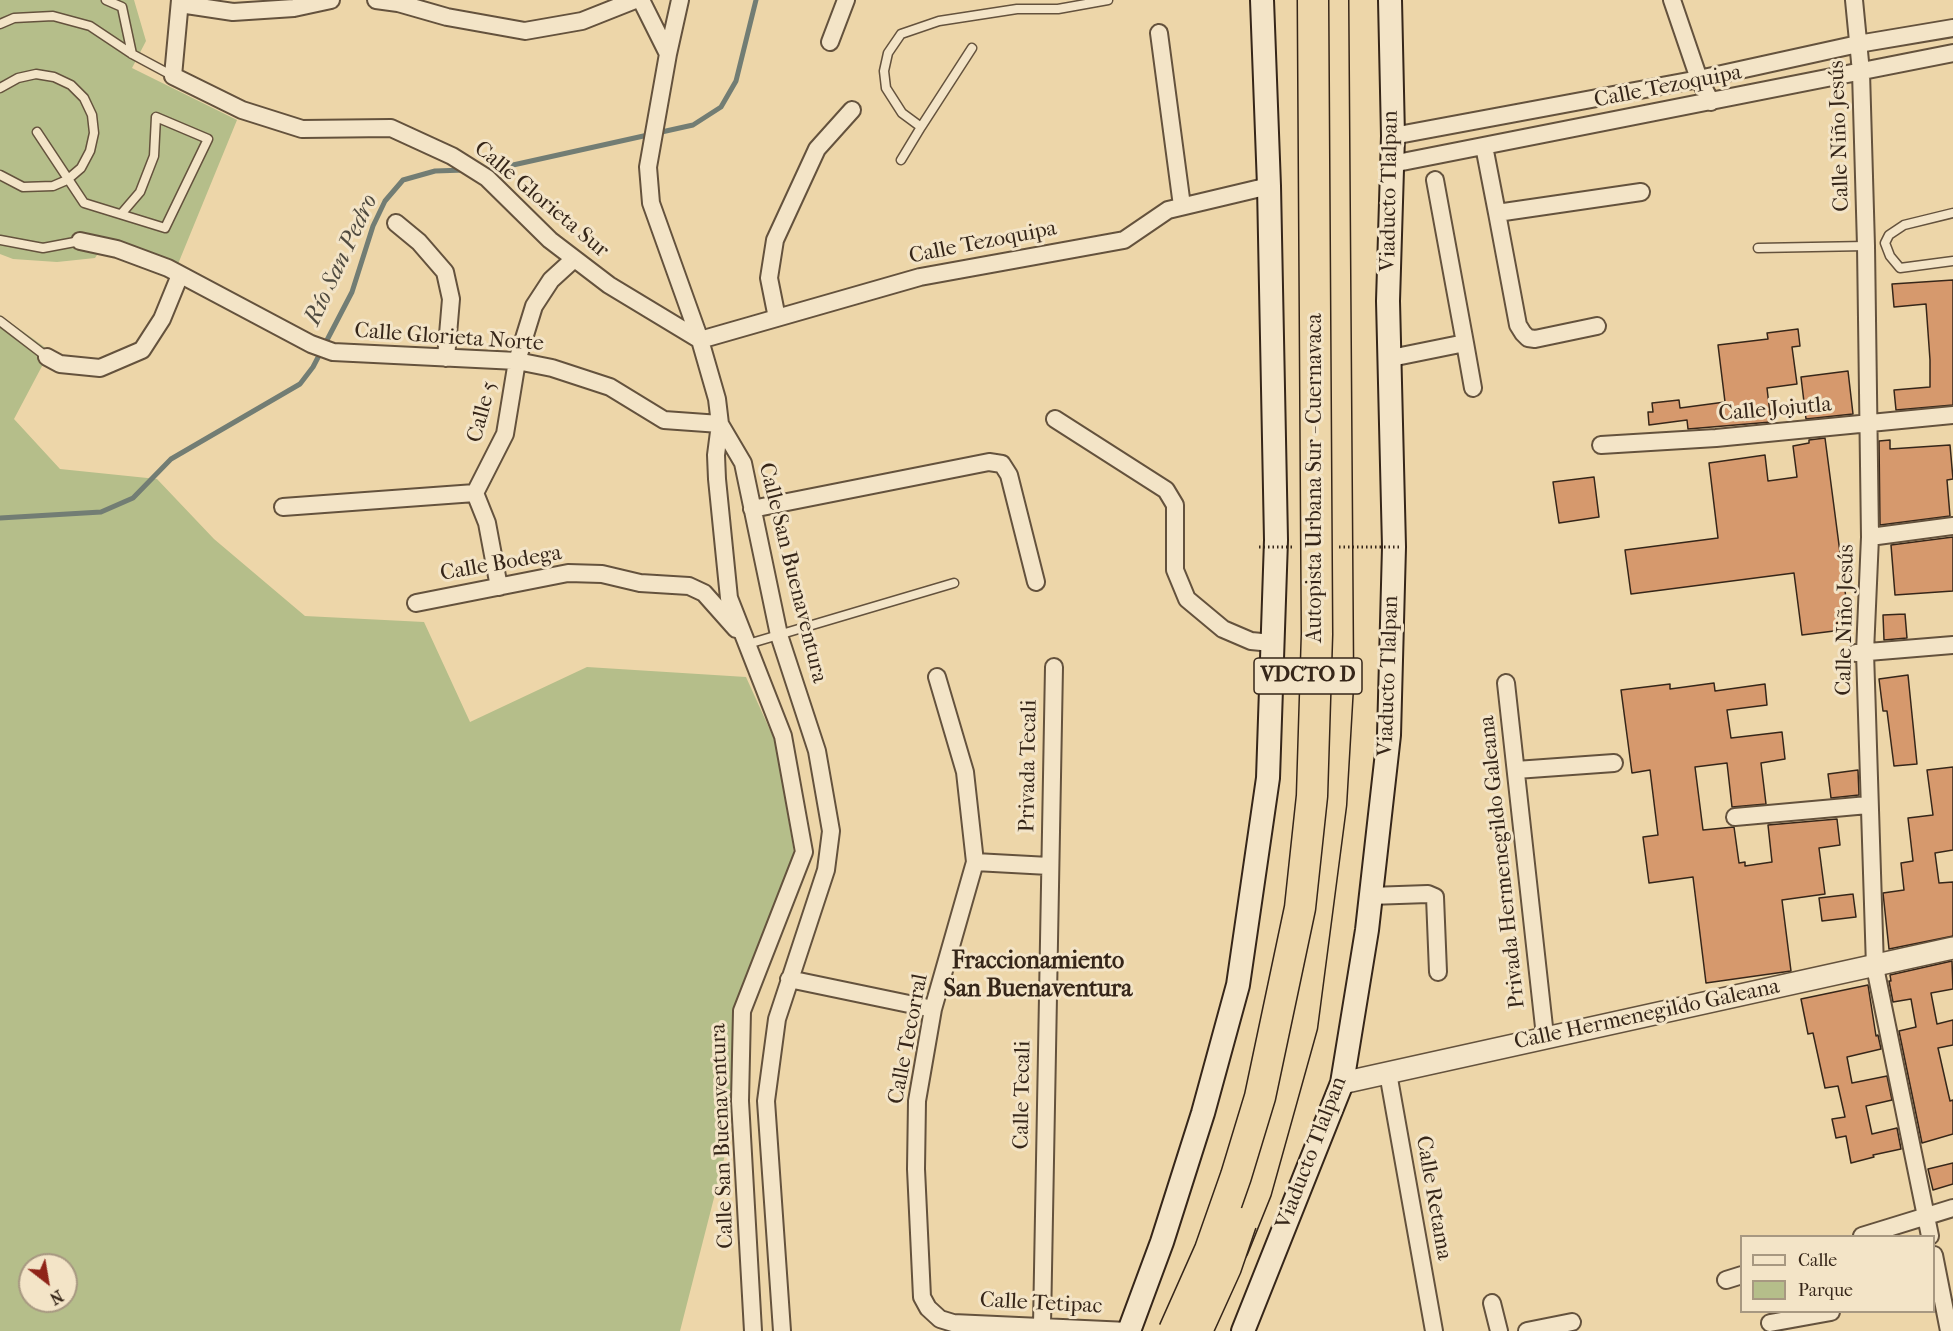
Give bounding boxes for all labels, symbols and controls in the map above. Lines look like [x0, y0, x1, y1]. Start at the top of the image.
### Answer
street label: Calle Tezoquipa [1592, 60, 1744, 114]
street label: Calle Niño Jesús [1824, 60, 1856, 212]
street label: Viaducto Tlalpan [1375, 110, 1405, 272]
street label: Calle Glorieta Sur [468, 136, 614, 264]
water label: Río San Pedro [299, 190, 385, 330]
street label: Calle Tezoquipa [907, 216, 1059, 270]
street label: Autopista Urbana Sur - Cuernavaca [1303, 313, 1329, 643]
street label: Calle Glorieta Norte [353, 318, 545, 358]
street label: Calle 5 [462, 379, 504, 445]
street label: Calle Jojutla [1717, 392, 1833, 428]
street label: Calle San Buenaventura [752, 460, 832, 686]
street label: Calle Bodega [438, 540, 564, 588]
street label: Calle Niño Jesús [1831, 544, 1861, 696]
street label: Viaducto Tlalpan [1373, 595, 1405, 757]
road number: VDCTO D [1254, 658, 1362, 694]
street label: Privada Tecali [1015, 699, 1043, 833]
street label: Privada Hermenegildo Galeana [1474, 714, 1532, 1010]
district label: Fraccionamiento San Buenaventura [944, 948, 1132, 1004]
street label: Calle Tecorral [883, 972, 935, 1106]
street label: Calle Hermenegildo Galeana [1512, 974, 1782, 1056]
street label: Calle San Buenaventura [706, 1023, 740, 1249]
street label: Calle Tecali [1009, 1040, 1037, 1150]
street label: Viaducto Tlalpan [1271, 1073, 1353, 1233]
street label: Calle Retama [1409, 1134, 1457, 1262]
legend [1740, 1235, 1935, 1313]
text: Calle [1798, 1250, 1837, 1271]
north arrow [18, 1253, 78, 1313]
text: Parque [1798, 1280, 1853, 1301]
text: N [46, 1286, 67, 1308]
street label: Calle Tetipac [979, 1288, 1103, 1320]

